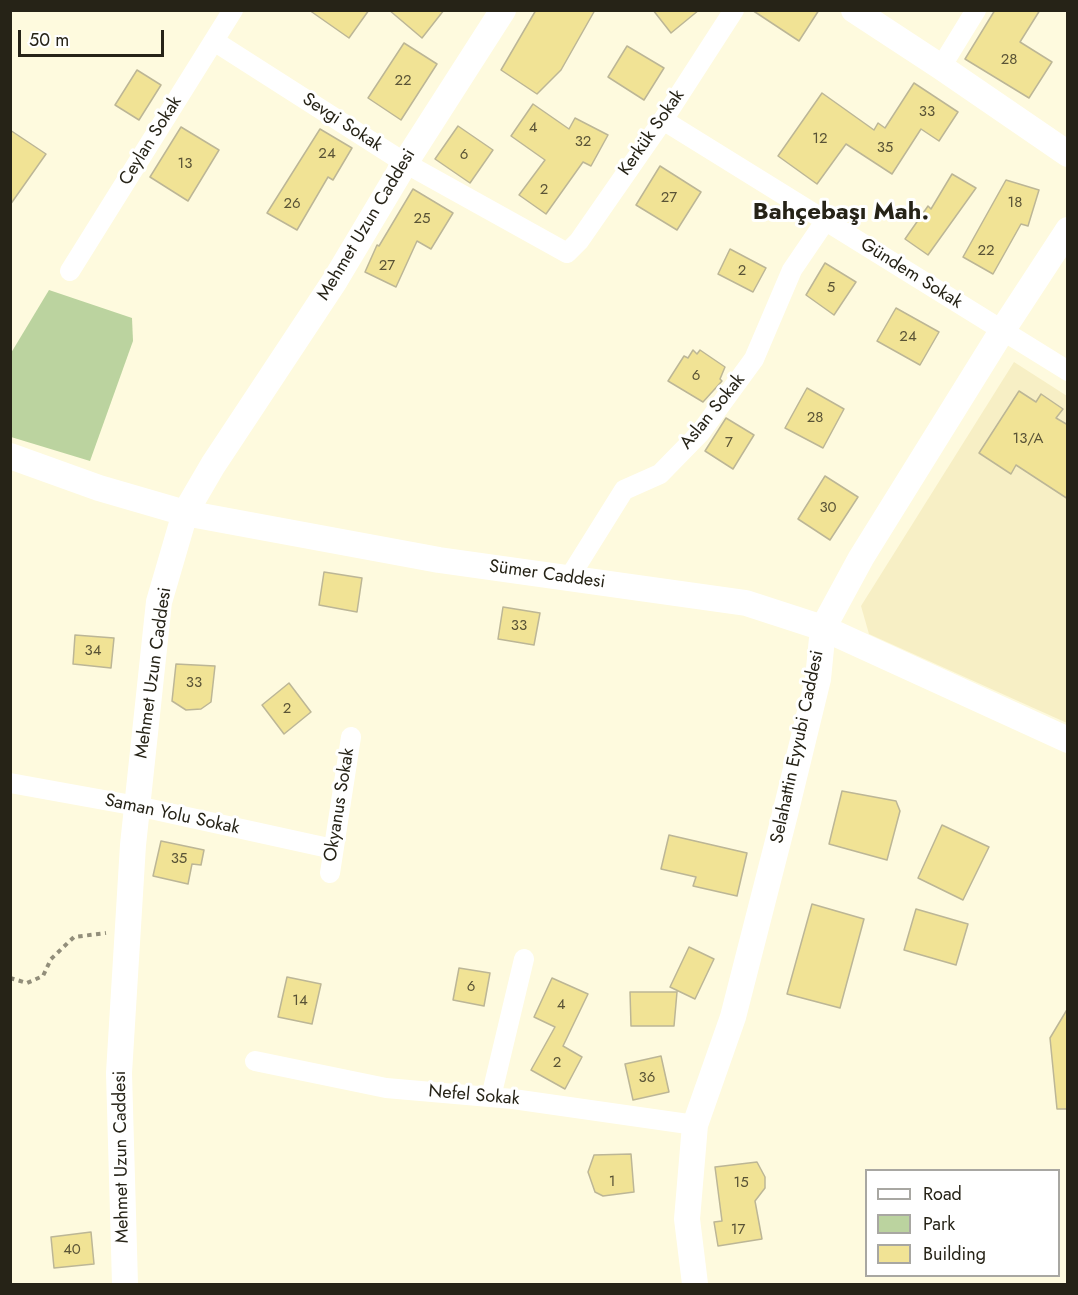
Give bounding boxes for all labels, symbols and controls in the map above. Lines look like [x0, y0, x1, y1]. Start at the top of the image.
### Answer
scale bar [21, 18, 166, 56]
text: 50 m [29, 27, 69, 53]
house number: 28 [1001, 51, 1017, 69]
house number: 22 [394, 72, 412, 90]
street label: Kerkük Sokak [614, 86, 690, 180]
street label: Sevgi Sokak [298, 89, 386, 157]
street label: Ceylan Sokak [115, 92, 187, 190]
house number: 33 [919, 103, 935, 121]
house number: 4 [529, 119, 537, 137]
house number: 12 [812, 130, 828, 148]
house number: 32 [575, 133, 591, 151]
house number: 35 [877, 139, 893, 157]
street label: Mehmet Uzun Caddesi [313, 145, 421, 305]
house number: 24 [318, 145, 336, 163]
house number: 6 [460, 146, 468, 164]
house number: 13 [178, 155, 192, 173]
house number: 2 [540, 181, 548, 199]
house number: 27 [661, 189, 677, 207]
house number: 18 [1008, 194, 1022, 212]
house number: 26 [283, 195, 301, 213]
district label: Bahçebaşı Mah. [753, 199, 929, 227]
house number: 25 [414, 210, 430, 228]
street label: Gündem Sokak [856, 234, 966, 314]
house number: 22 [977, 242, 995, 260]
house number: 27 [379, 257, 395, 275]
house number: 2 [738, 262, 746, 280]
house number: 5 [827, 279, 835, 297]
house number: 24 [899, 328, 917, 346]
house number: 6 [692, 367, 700, 385]
street label: Aslan Sokak [676, 370, 750, 454]
house number: 28 [807, 409, 823, 427]
house number: 13/A [1013, 430, 1043, 448]
house number: 7 [725, 434, 733, 452]
house number: 30 [819, 499, 837, 517]
street label: Sümer Caddesi [488, 556, 606, 594]
street label: Mehmet Uzun Caddesi [131, 586, 177, 760]
house number: 33 [511, 617, 527, 635]
house number: 34 [85, 642, 101, 660]
street label: Selahattin Eyyubi Caddesi [767, 648, 829, 846]
house number: 33 [186, 674, 202, 692]
house number: 2 [283, 700, 291, 718]
street label: Okyanus Sokak [320, 747, 360, 863]
street label: Saman Yolu Sokak [103, 790, 241, 840]
house number: 35 [171, 850, 187, 868]
house number: 6 [467, 978, 475, 996]
house number: 14 [292, 992, 308, 1010]
house number: 4 [557, 996, 565, 1014]
house number: 2 [553, 1054, 561, 1072]
house number: 36 [639, 1069, 655, 1087]
street label: Mehmet Uzun Caddesi [110, 1070, 134, 1244]
street label: Nefel Sokak [428, 1081, 520, 1111]
legend [865, 1169, 1060, 1277]
house number: 1 [609, 1173, 615, 1191]
house number: 15 [733, 1174, 749, 1192]
text: Road [923, 1181, 962, 1207]
text: Park [923, 1211, 955, 1237]
house number: 17 [731, 1221, 745, 1239]
house number: 40 [63, 1241, 81, 1259]
text: Building [923, 1241, 986, 1267]

